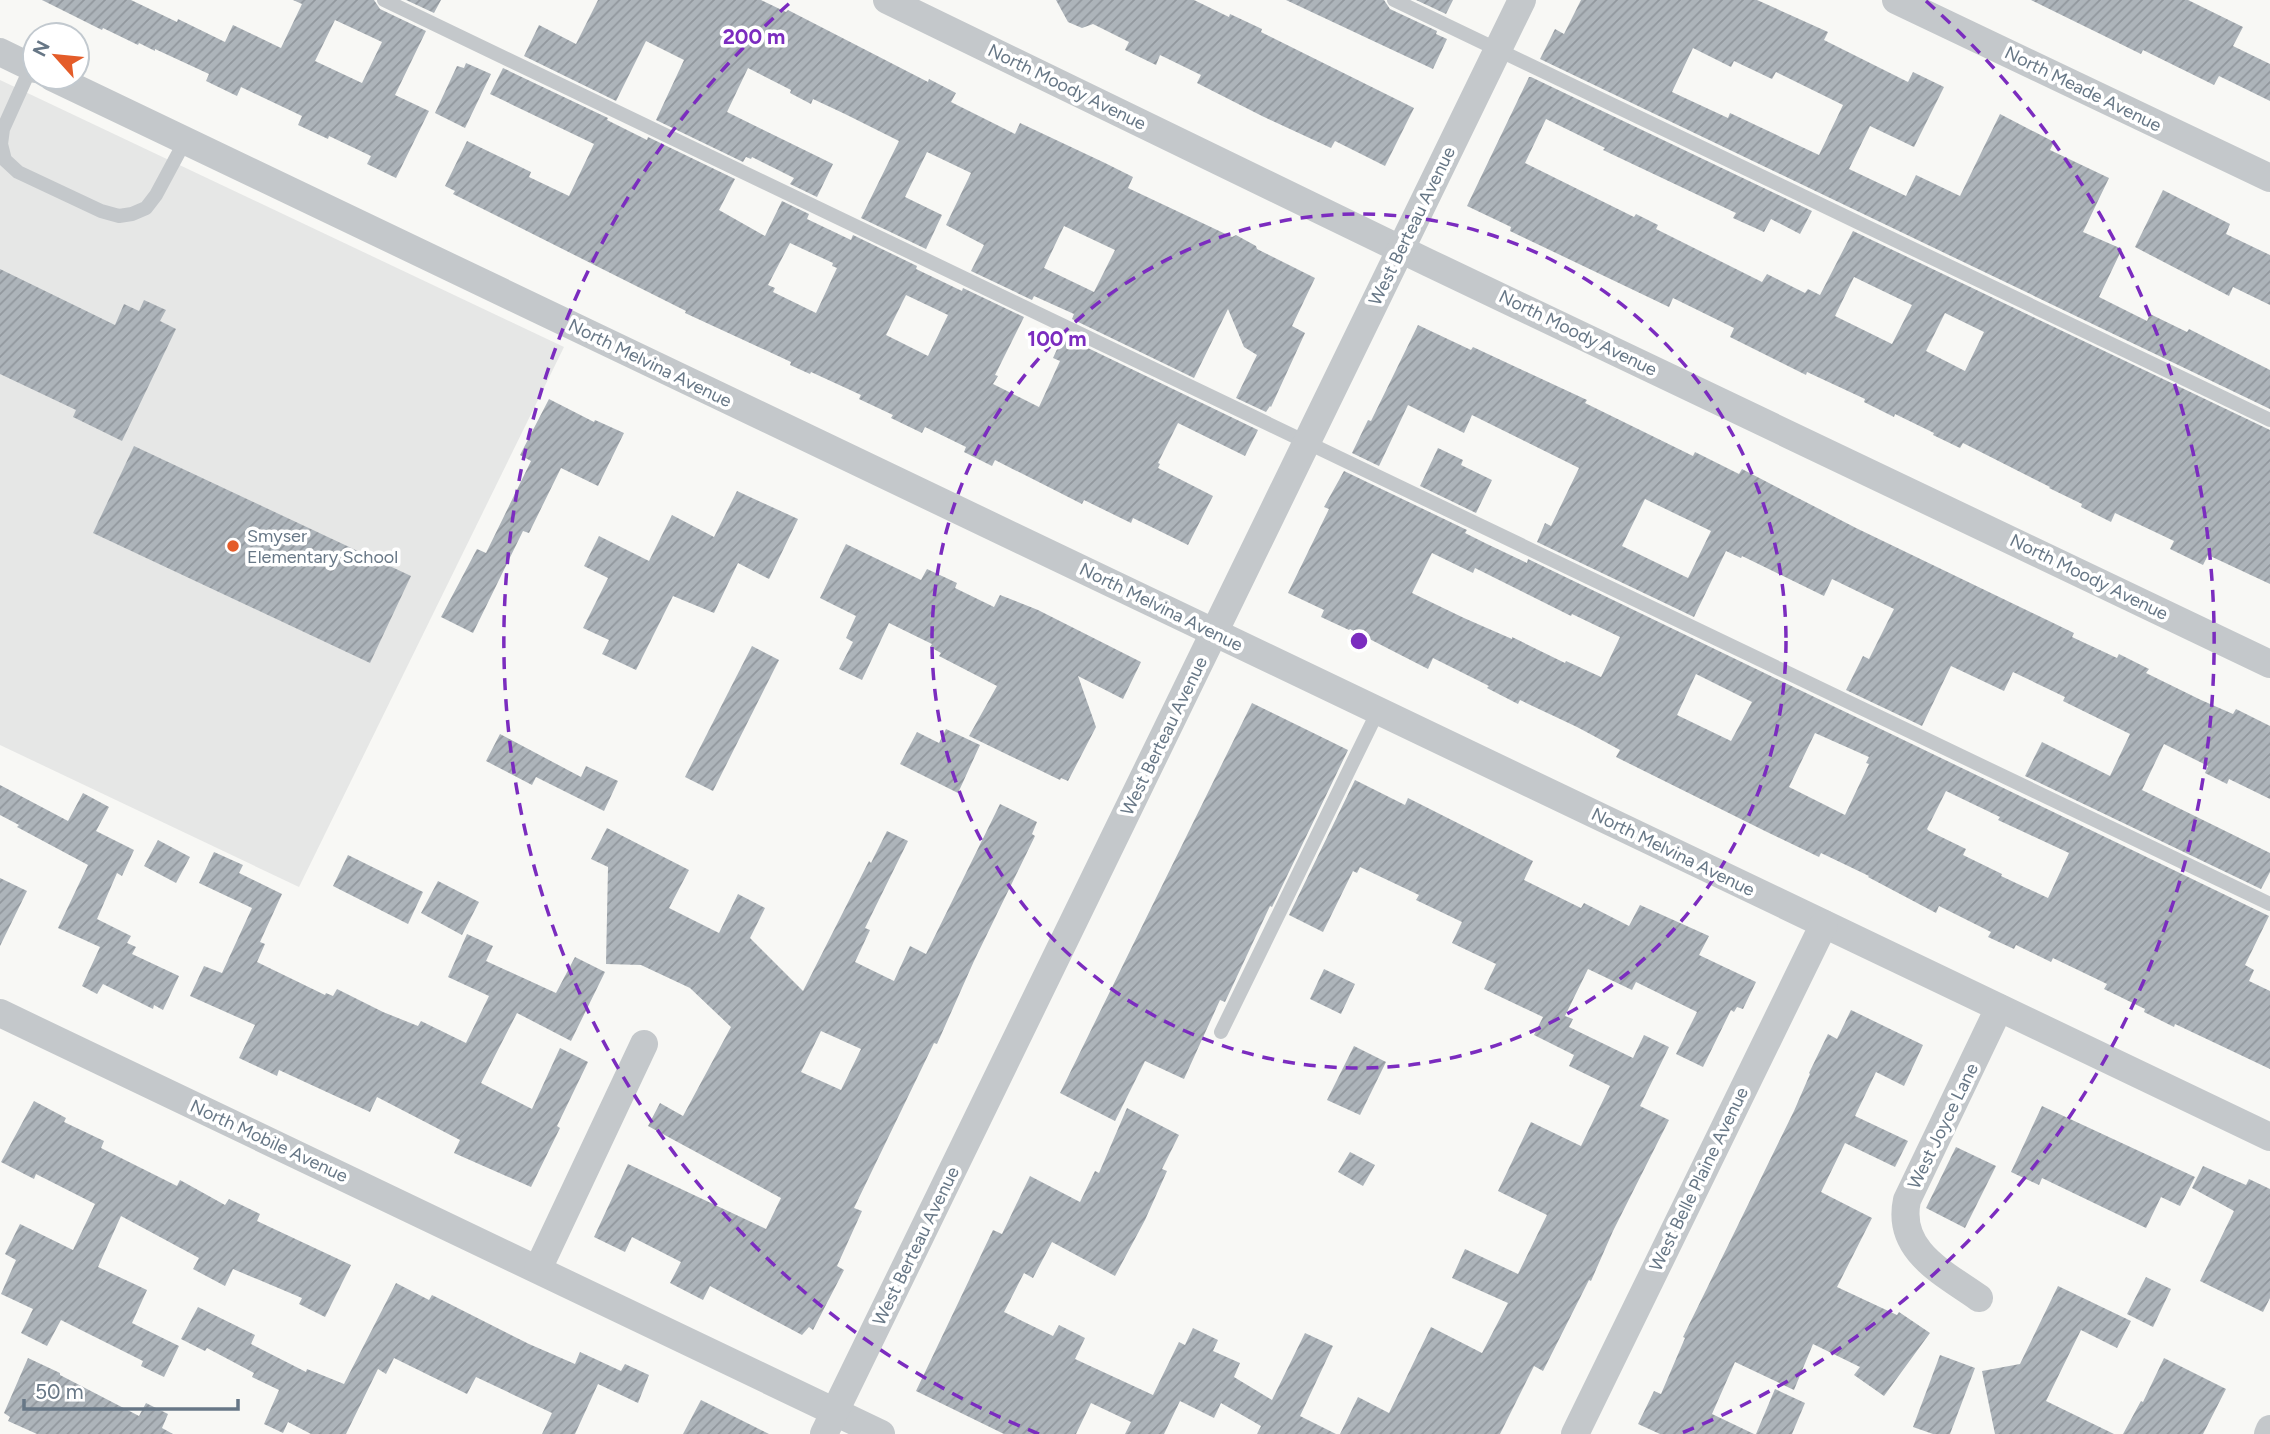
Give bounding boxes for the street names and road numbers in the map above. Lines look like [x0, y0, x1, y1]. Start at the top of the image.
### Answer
street label: North Moody Avenue [984, 39, 1150, 135]
street label: North Meade Avenue [2001, 41, 2165, 137]
street label: West Berteau Avenue [1364, 143, 1460, 309]
street label: North Moody Avenue [1495, 285, 1661, 381]
street label: North Melvina Avenue [565, 314, 735, 412]
street label: North Moody Avenue [2006, 529, 2172, 625]
street label: North Melvina Avenue [1076, 558, 1246, 656]
street label: West Berteau Avenue [1116, 653, 1212, 819]
street label: North Melvina Avenue [1588, 803, 1758, 901]
street label: West Joyce Lane [1903, 1059, 1983, 1192]
street label: West Belle Plaine Avenue [1645, 1083, 1753, 1275]
street label: North Mobile Avenue [187, 1095, 351, 1187]
street label: West Berteau Avenue [868, 1163, 964, 1329]

